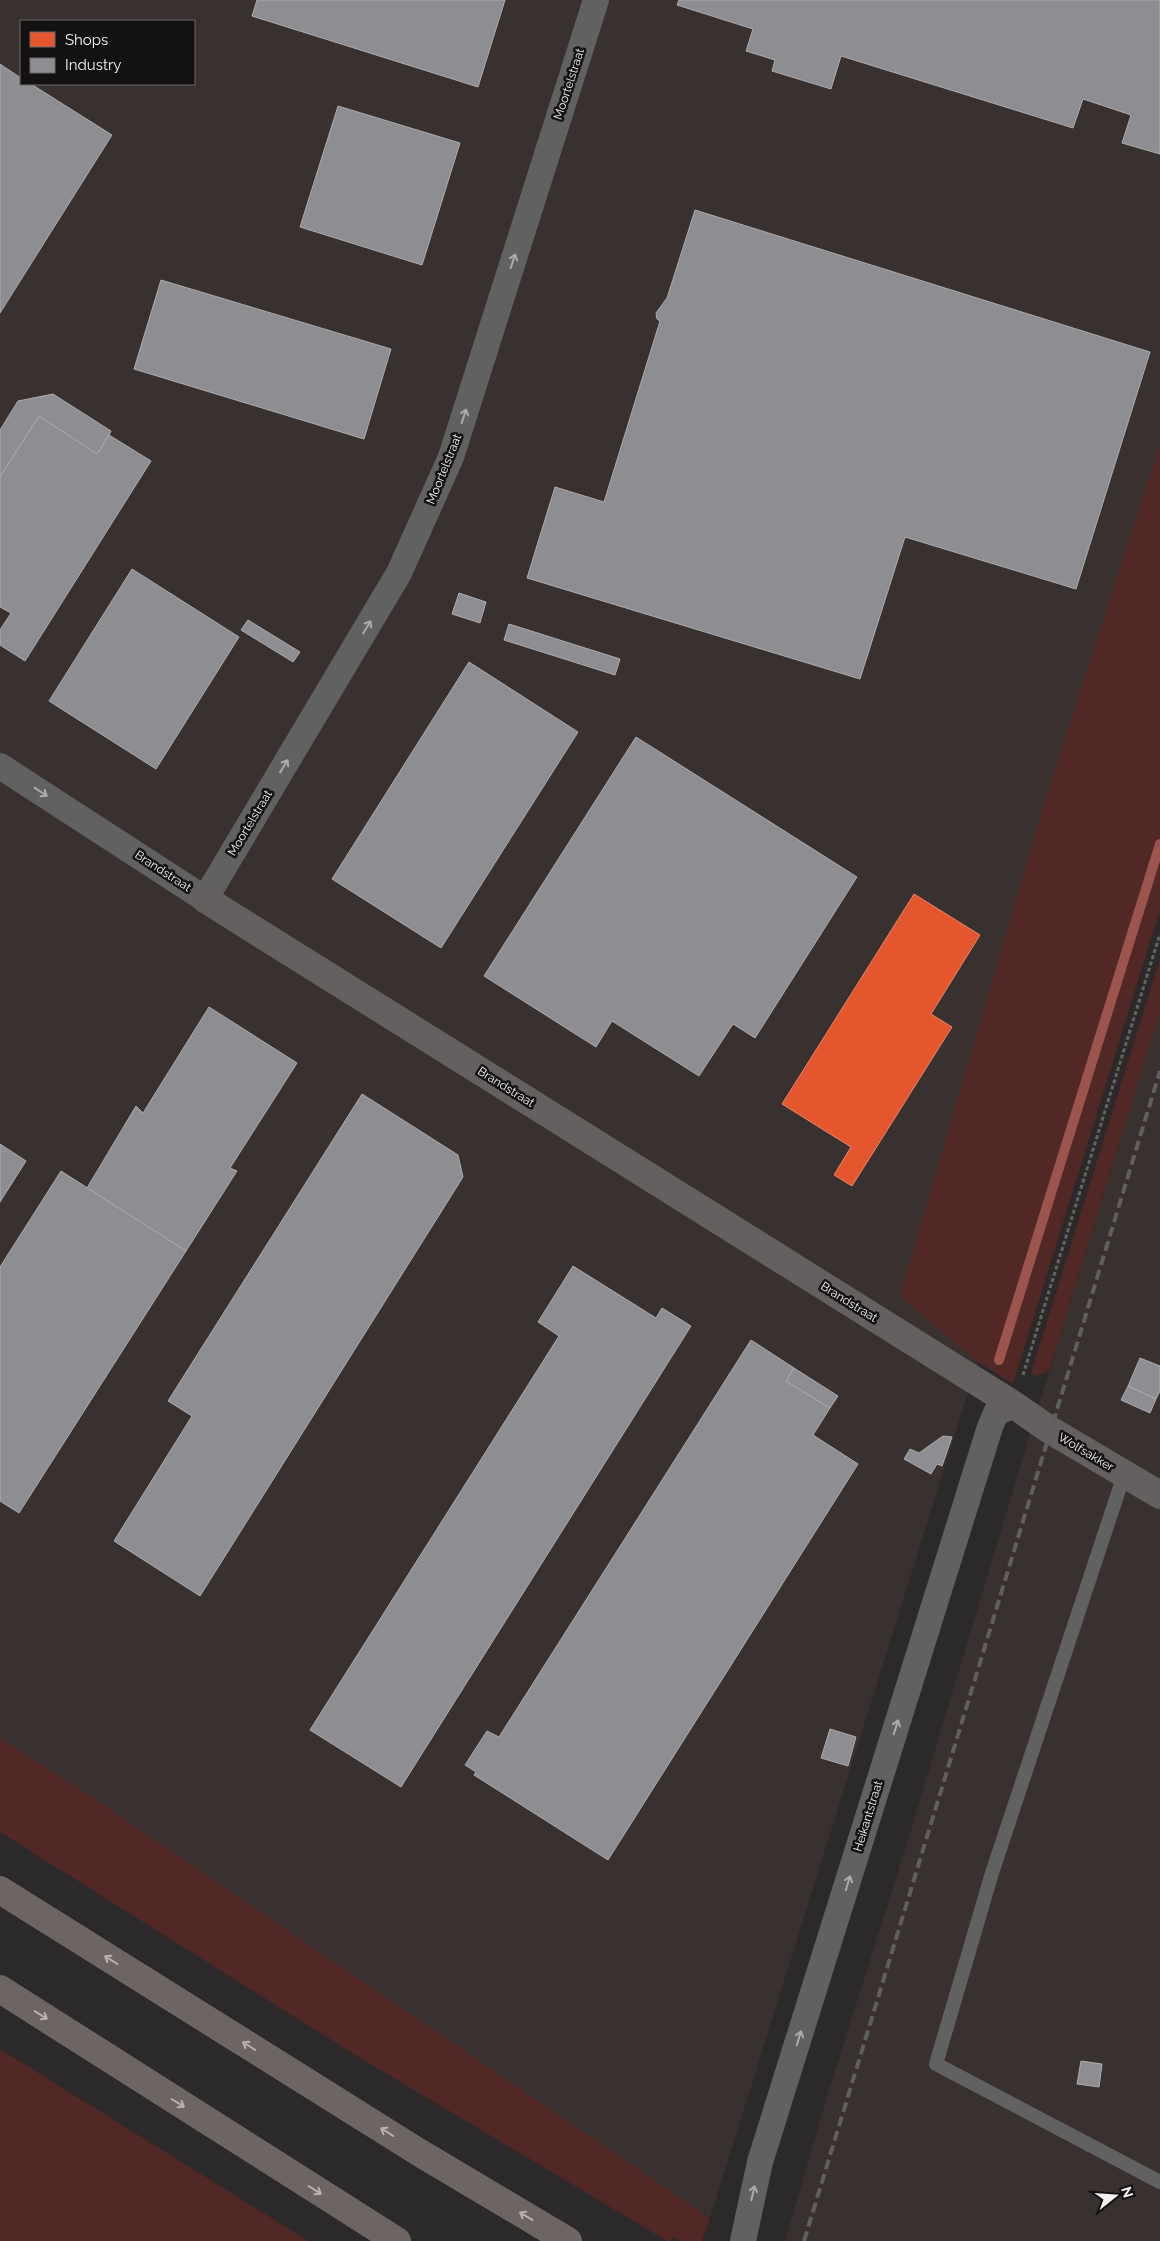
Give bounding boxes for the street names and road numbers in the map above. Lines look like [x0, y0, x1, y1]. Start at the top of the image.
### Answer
street label: Moortelstraat [551, 47, 587, 121]
street label: Moortelstraat [424, 432, 464, 506]
street label: Moortelstraat [225, 788, 275, 858]
street label: Brandstraat [132, 848, 194, 894]
street label: Brandstraat [475, 1064, 537, 1110]
street label: Brandstraat [818, 1279, 880, 1325]
street label: Wolfsakker [1056, 1430, 1117, 1474]
street label: Heikantstraat [851, 1779, 885, 1853]

